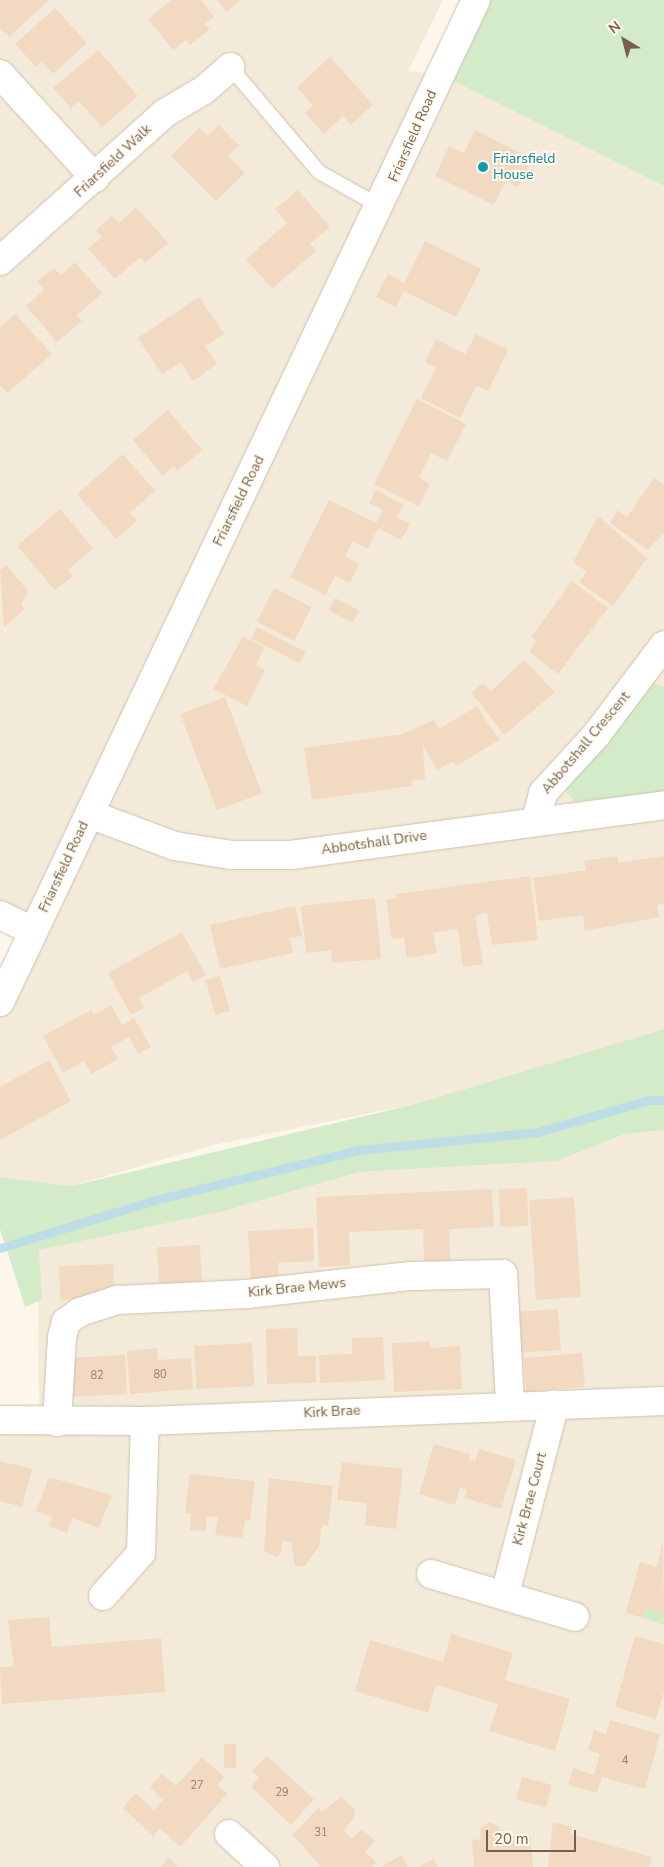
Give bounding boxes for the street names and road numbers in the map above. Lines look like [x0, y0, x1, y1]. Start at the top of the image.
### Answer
street label: Friarsfield Road [385, 88, 441, 184]
street label: Friarsfield Walk [71, 121, 155, 201]
street label: Friarsfield Road [210, 453, 268, 549]
street label: Abbotshall Crescent [538, 688, 634, 798]
street label: Friarsfield Road [36, 819, 92, 915]
street label: Abbotshall Drive [320, 827, 428, 859]
street label: Kirk Brae Mews [247, 1275, 347, 1301]
street label: Kirk Brae [303, 1402, 361, 1422]
street label: Kirk Brae Court [510, 1451, 550, 1547]

